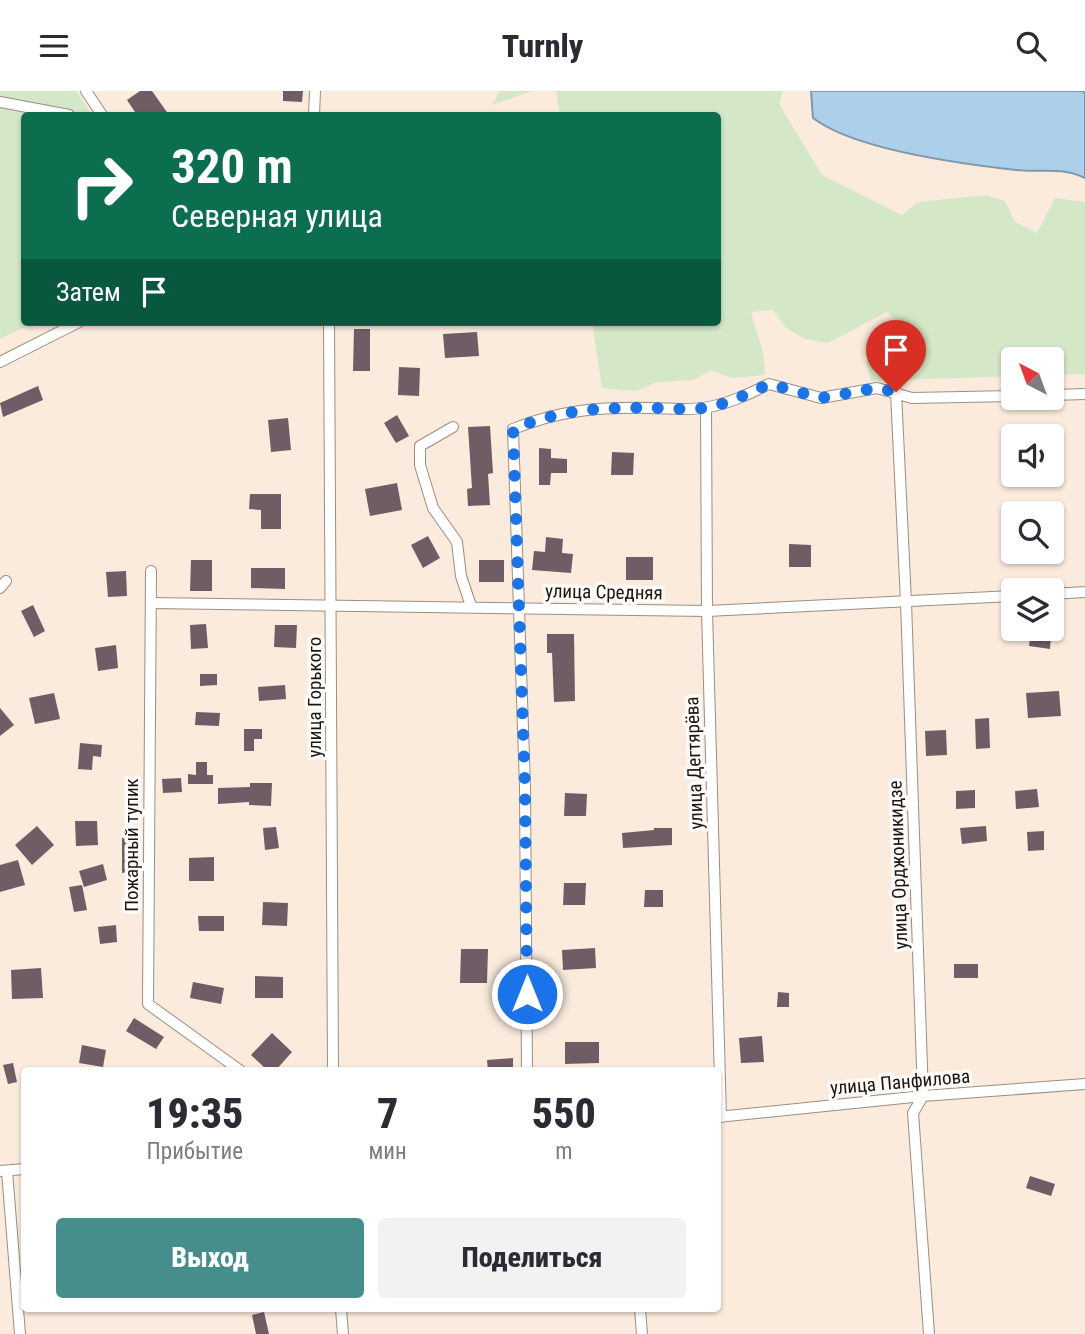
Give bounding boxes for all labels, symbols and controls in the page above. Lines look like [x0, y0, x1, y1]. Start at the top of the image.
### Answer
icon: menu [35, 27, 73, 65]
text: Turnly [502, 27, 583, 65]
icon: search [1012, 27, 1050, 65]
text: 320 m [171, 138, 293, 195]
icon: right [56, 140, 147, 231]
text: Северная улица [171, 197, 383, 235]
icon: arrive [135, 273, 173, 311]
text: Затем [56, 277, 121, 307]
pin [866, 320, 926, 392]
icon: arrive [877, 331, 915, 369]
north arrow [1001, 347, 1064, 409]
map controls [1001, 347, 1064, 641]
button: sound [1001, 424, 1064, 487]
button: search [1001, 501, 1064, 564]
button: layers [1001, 578, 1064, 641]
street label: улица Средняя [545, 579, 663, 605]
street label: улица Горького [303, 637, 326, 757]
street label: улица Дегтярёва [680, 696, 708, 830]
street label: Пожарный тупик [120, 778, 143, 912]
street label: улица Орджоникидзе [884, 780, 912, 950]
position arrow [490, 957, 564, 1031]
street label: улица Панфилова [829, 1064, 971, 1100]
text: 19:35 [146, 1089, 243, 1138]
text: 7 [377, 1089, 398, 1138]
text: 550 [532, 1089, 596, 1138]
text: Прибытие [147, 1138, 243, 1165]
text: мин [368, 1138, 407, 1165]
text: m [555, 1138, 573, 1165]
button: Выход [56, 1218, 364, 1298]
button: Поделиться [378, 1218, 686, 1298]

